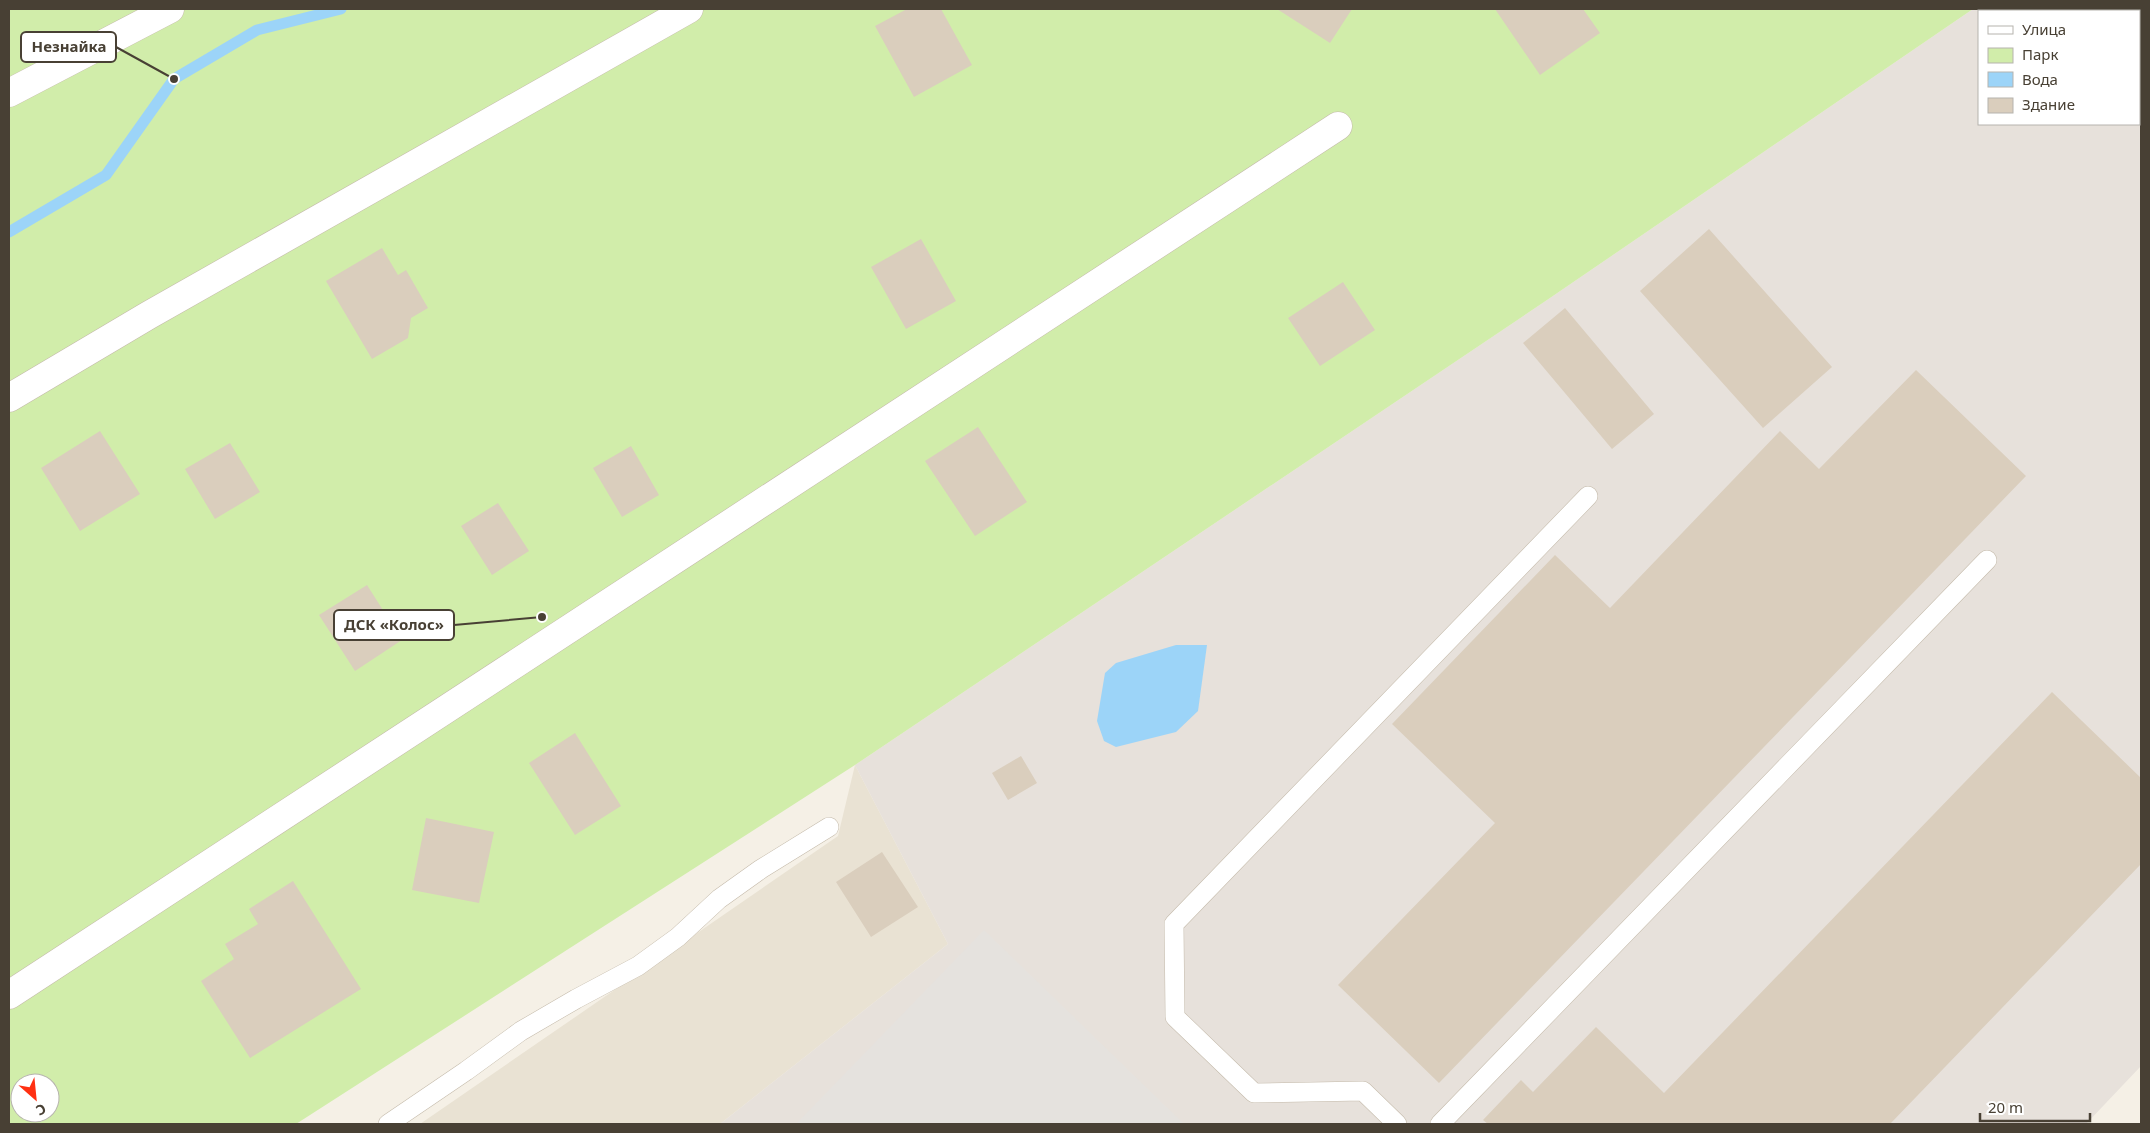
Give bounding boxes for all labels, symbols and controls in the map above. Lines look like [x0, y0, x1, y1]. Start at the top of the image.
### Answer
legend [1978, 10, 2140, 125]
text: Улица [2022, 19, 2066, 39]
callout: Незнайка [21, 32, 116, 62]
text: Незнайка [32, 36, 106, 56]
text: Парк [2022, 44, 2058, 64]
text: Вода [2022, 69, 2058, 89]
text: Здание [2022, 94, 2075, 114]
callout: ДСК «Колос» [334, 610, 454, 640]
text: ДСК «Колос» [344, 614, 444, 634]
north arrow [10, 1073, 60, 1123]
scale bar [1980, 1090, 2090, 1122]
text: 20 m [1988, 1097, 2023, 1117]
text: С [33, 1100, 49, 1121]

